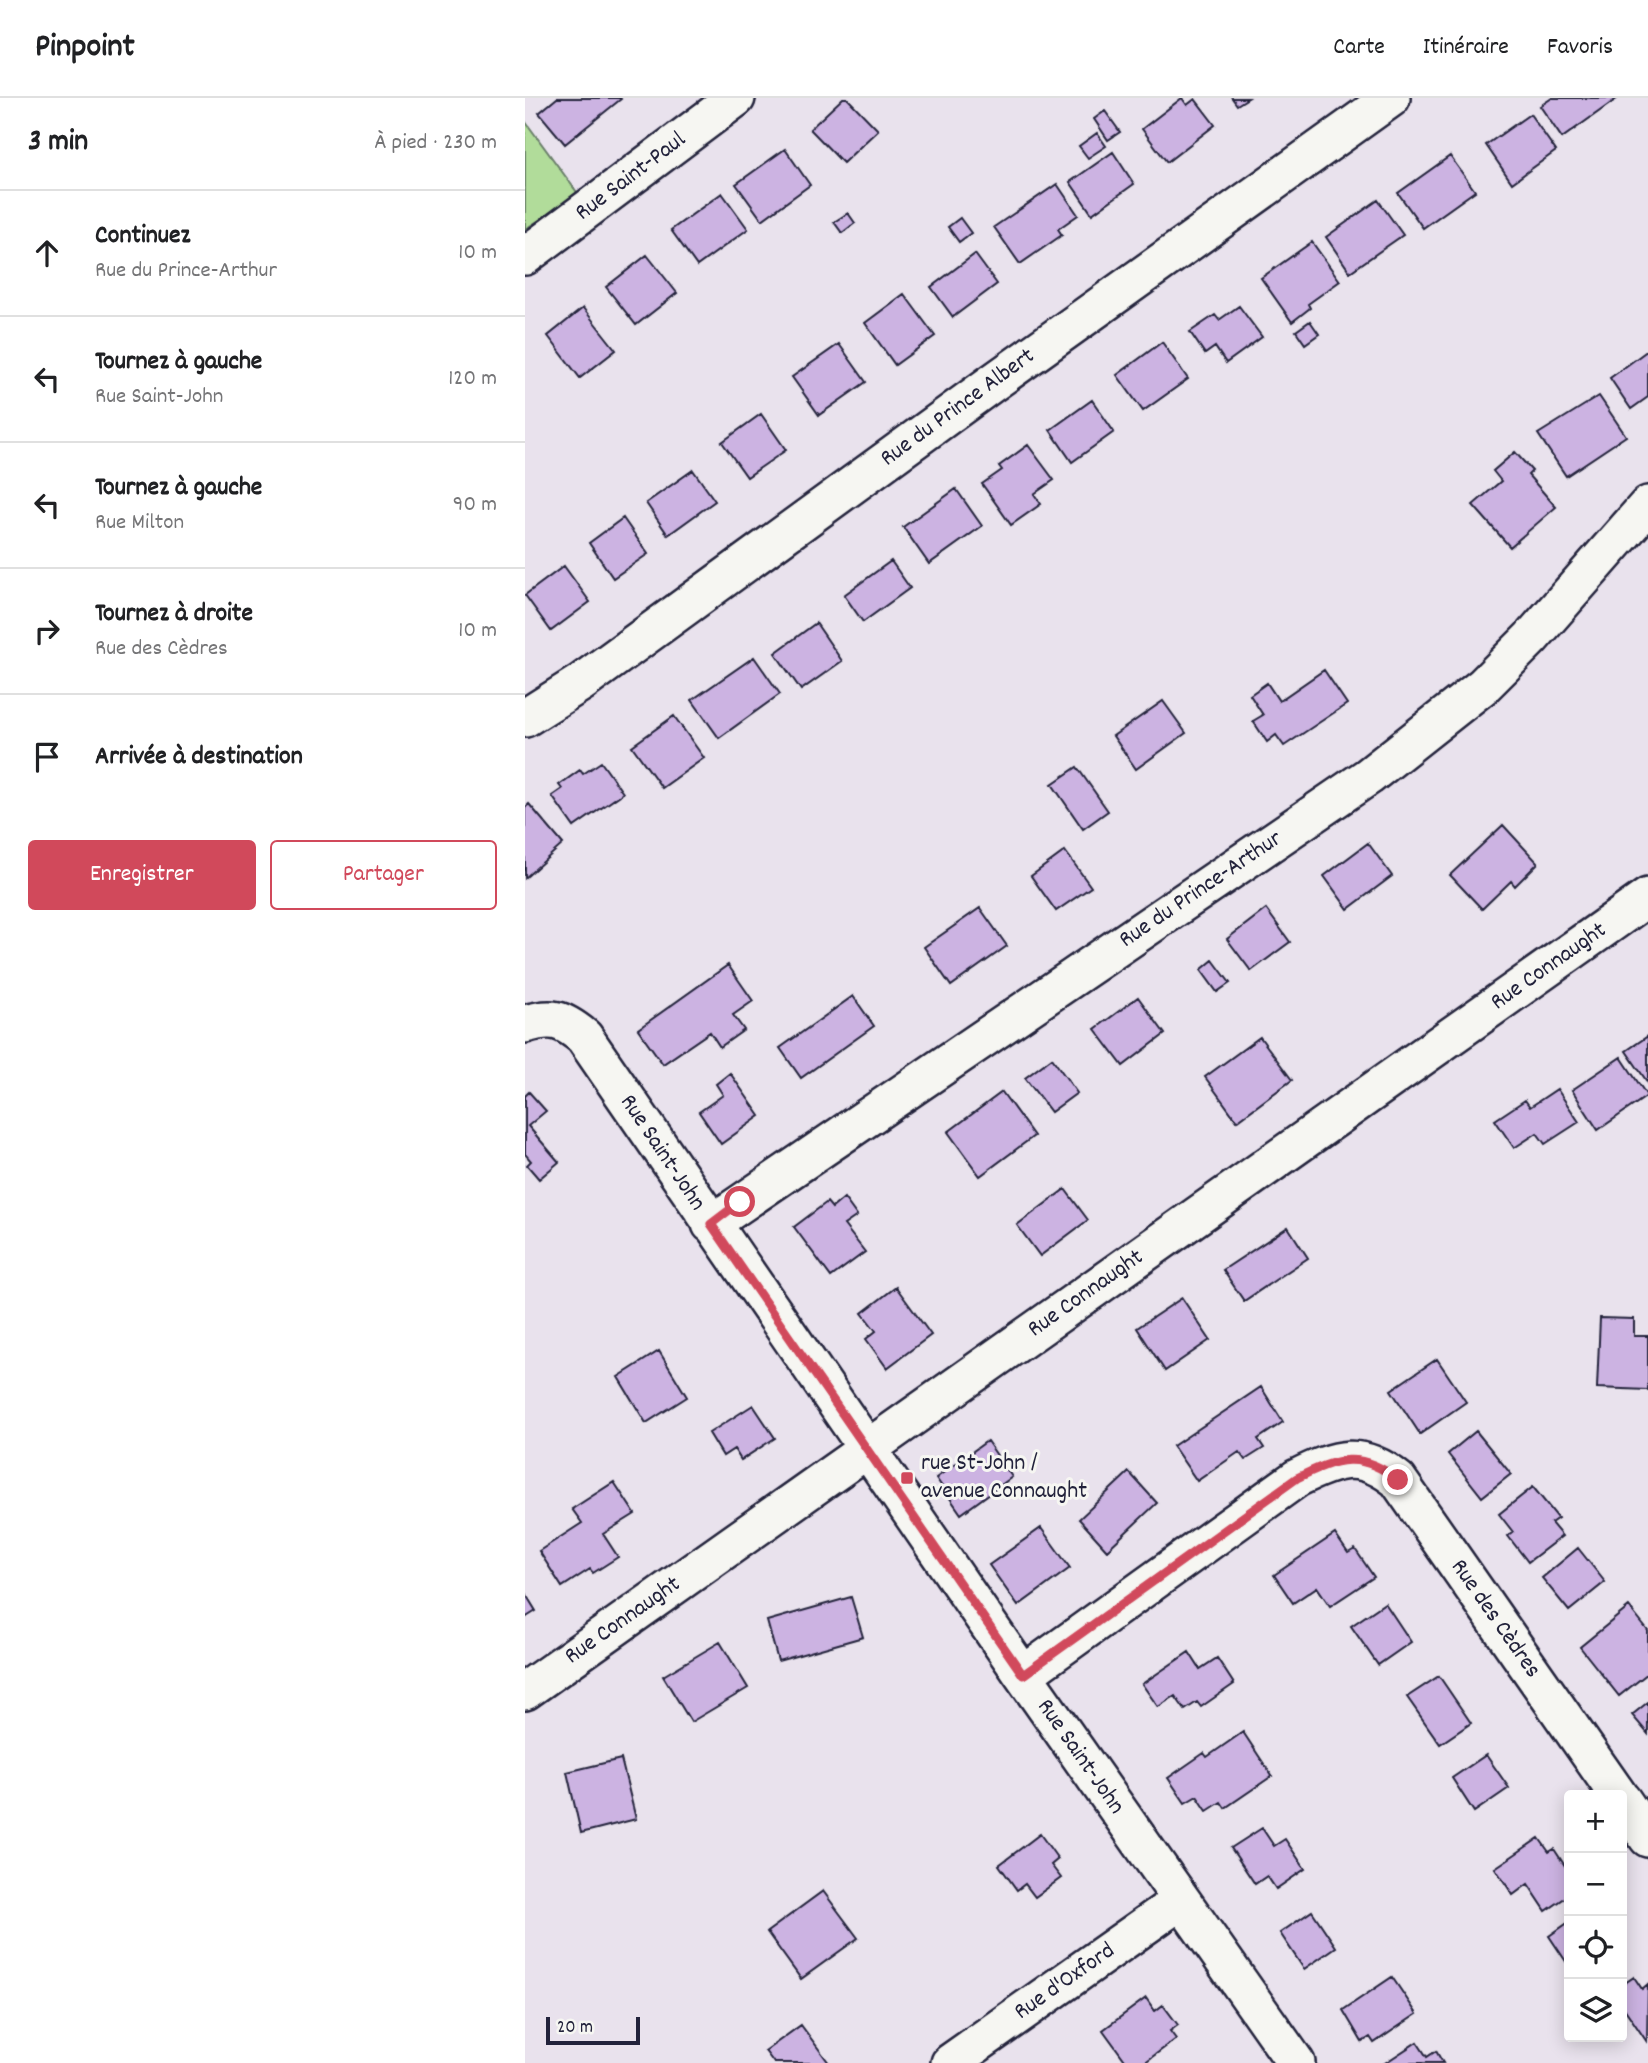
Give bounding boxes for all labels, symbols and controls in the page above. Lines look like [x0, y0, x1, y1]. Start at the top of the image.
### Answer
text: Pinpoint [35, 25, 135, 72]
text: Carte [1333, 31, 1385, 65]
text: Itinéraire [1423, 31, 1509, 65]
text: Favoris [1547, 31, 1613, 65]
text: 3 min [28, 122, 88, 165]
street label: Rue Saint-Paul [569, 124, 694, 230]
text: À pied · 230 m [374, 127, 497, 160]
text: Continuez [95, 218, 190, 255]
icon: ahead [28, 234, 66, 272]
text: 10 m [458, 237, 497, 270]
text: Rue du Prince-Arthur [95, 255, 277, 288]
street label: Rue du Prince Albert [874, 340, 1042, 476]
text: Tournez à gauche [95, 344, 262, 381]
icon: left [28, 360, 66, 398]
text: 120 m [448, 363, 497, 396]
text: Rue Saint-John [95, 381, 223, 414]
text: Tournez à gauche [95, 470, 262, 507]
icon: left [28, 486, 66, 524]
text: 90 m [453, 489, 497, 522]
text: Rue Milton [95, 507, 184, 540]
text: Tournez à droite [95, 596, 253, 633]
icon: right [28, 612, 66, 650]
text: 10 m [458, 615, 497, 648]
text: Rue des Cèdres [95, 633, 228, 666]
icon: arrive [28, 738, 66, 776]
text: Arrivée à destination [95, 739, 303, 776]
street label: Rue du Prince-Arthur [1113, 823, 1289, 957]
button: Enregistrer [28, 840, 256, 910]
button: Partager [270, 840, 497, 910]
street label: Rue Connaught [1484, 914, 1614, 1020]
street label: Rue Saint-John [610, 1088, 714, 1218]
route start [724, 1186, 755, 1217]
street label: Rue Connaught [1021, 1241, 1151, 1347]
place label: rue St-John / avenue Connaught [921, 1447, 1087, 1509]
route end [1382, 1464, 1413, 1495]
marker: rue St-John / avenue Connaught [899, 1470, 915, 1486]
street label: Rue des Cèdres [1441, 1553, 1549, 1685]
street label: Rue Connaught [558, 1568, 688, 1674]
street label: Rue Saint-John [1028, 1692, 1132, 1822]
map controls [1564, 1790, 1627, 2042]
button: + [1564, 1790, 1627, 1853]
button: − [1564, 1853, 1627, 1916]
button: locate [1564, 1916, 1627, 1979]
street label: Rue d'Oxford [1008, 1935, 1122, 2029]
button: layers [1564, 1979, 1627, 2042]
scale bar [546, 2014, 641, 2046]
text: 20 m [557, 2015, 593, 2042]

